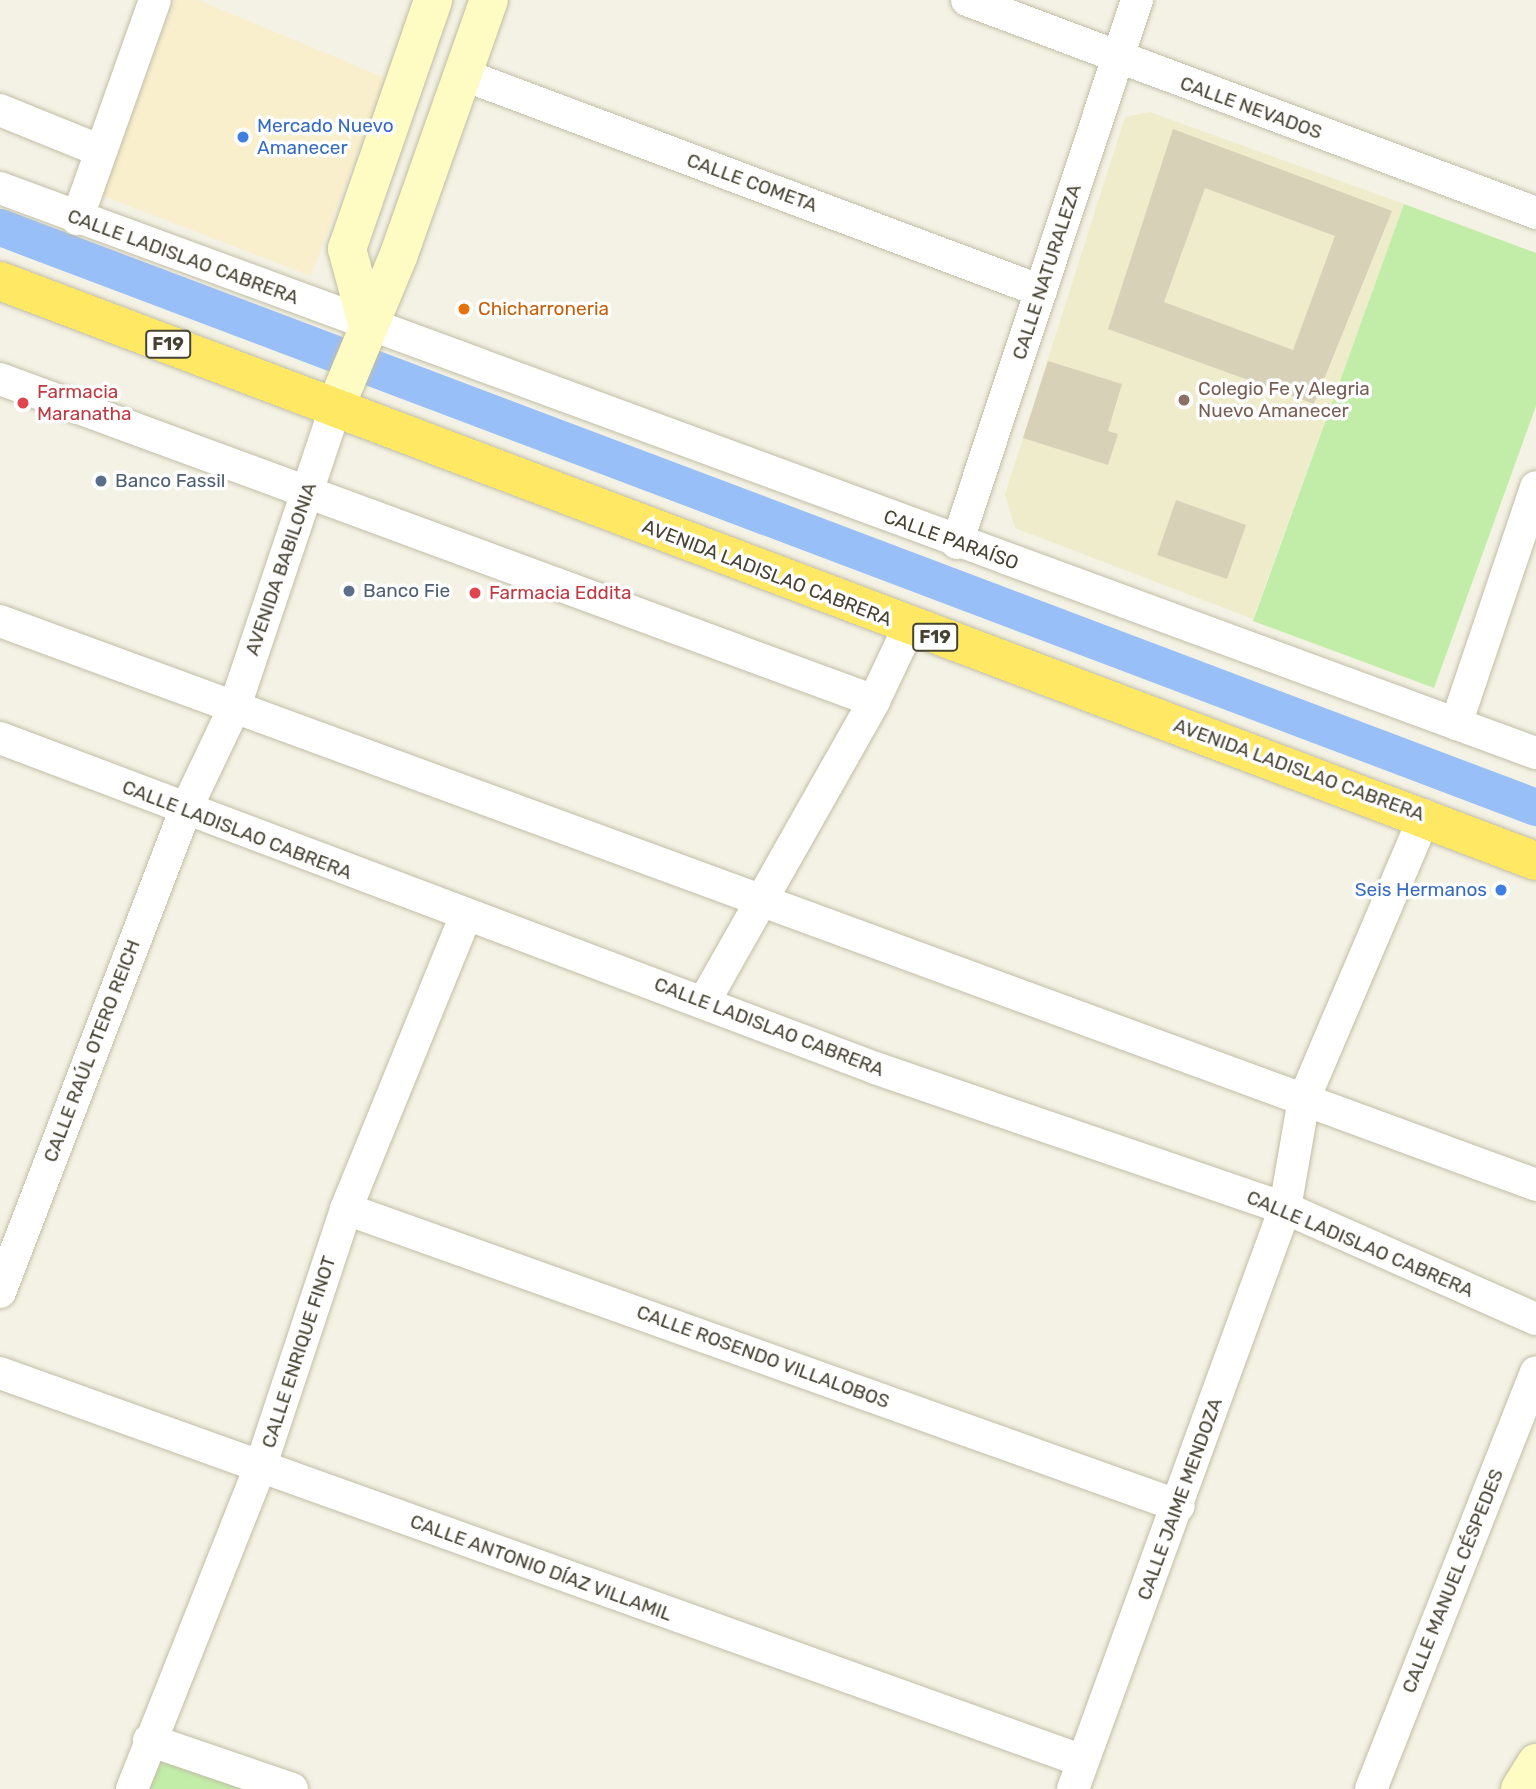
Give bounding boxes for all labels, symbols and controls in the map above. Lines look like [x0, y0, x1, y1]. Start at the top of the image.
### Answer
street label: CALLE NEVADOS [1177, 72, 1325, 144]
place label: Mercado Nuevo Amanecer [257, 115, 394, 159]
marker: Mercado Nuevo Amanecer [235, 129, 251, 145]
street label: CALLE COMETA [684, 149, 820, 217]
street label: CALLE NATURALEZA [1008, 181, 1086, 363]
street label: CALLE LADISLAO CABRERA [64, 205, 302, 309]
place label: Chicharroneria [478, 298, 609, 320]
marker: Chicharroneria [456, 301, 472, 317]
road number: F19 [144, 330, 192, 358]
place label: Colegio Fe y Alegria Nuevo Amanecer [1198, 378, 1371, 422]
place label: Farmacia Maranatha [37, 381, 132, 425]
marker: Colegio Fe y Alegria Nuevo Amanecer [1176, 392, 1192, 408]
marker: Farmacia Maranatha [15, 395, 31, 411]
place label: Banco Fassil [115, 470, 225, 492]
marker: Banco Fassil [93, 473, 109, 489]
street label: AVENIDA BABILONIA [241, 479, 321, 659]
street label: CALLE PARAÍSO [880, 505, 1022, 575]
street label: AVENIDA LADISLAO CABRERA [639, 515, 895, 631]
place label: Banco Fie [363, 580, 450, 602]
place label: Farmacia Eddita [489, 582, 631, 604]
marker: Banco Fie [341, 583, 357, 599]
marker: Farmacia Eddita [467, 585, 483, 601]
road number: F19 [911, 622, 960, 652]
street label: AVENIDA LADISLAO CABRERA [1170, 714, 1428, 826]
street label: CALLE LADISLAO CABRERA [119, 776, 355, 884]
place label: Seis Hermanos [1355, 879, 1487, 901]
marker: Seis Hermanos [1493, 882, 1509, 898]
street label: CALLE RAÚL OTERO REICH [39, 936, 145, 1166]
street label: CALLE LADISLAO CABRERA [651, 973, 887, 1081]
street label: CALLE LADISLAO CABRERA [1243, 1186, 1477, 1302]
street label: CALLE ENRIQUE FINOT [257, 1253, 341, 1451]
street label: CALLE ROSENDO VILLALOBOS [633, 1301, 893, 1413]
street label: CALLE JAIME MENDOZA [1133, 1395, 1227, 1603]
street label: CALLE MANUEL CÉSPEDES [1397, 1465, 1509, 1697]
street label: CALLE ANTONIO DÍAZ VILLAMIL [406, 1510, 676, 1626]

